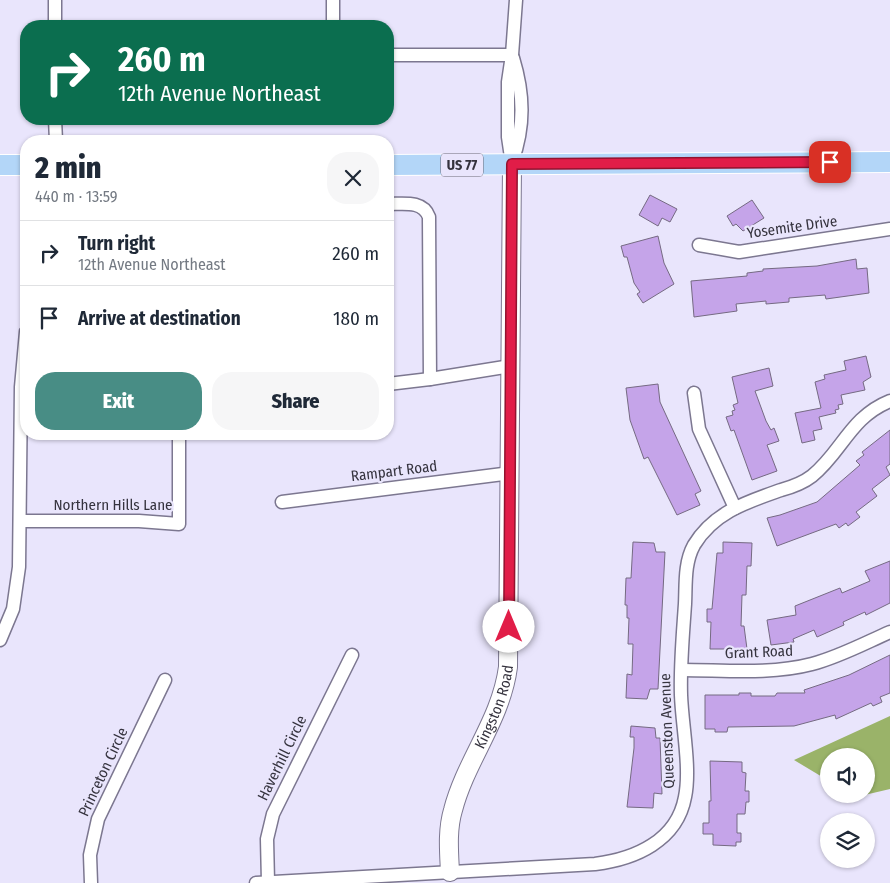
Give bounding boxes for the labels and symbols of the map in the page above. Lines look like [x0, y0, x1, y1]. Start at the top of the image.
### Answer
pin [809, 141, 851, 183]
road number: US 77 [441, 154, 483, 176]
street label: Yosemite Drive [746, 212, 838, 242]
street label: Rampart Road [350, 457, 438, 485]
street label: Northern Hills Lane [53, 496, 173, 514]
position arrow [482, 600, 534, 652]
street label: Grant Road [725, 642, 793, 662]
street label: Kingston Road [471, 664, 517, 752]
street label: Queenston Avenue [656, 673, 678, 789]
street label: Haverhill Circle [254, 712, 310, 804]
street label: Princeton Circle [75, 725, 131, 819]

